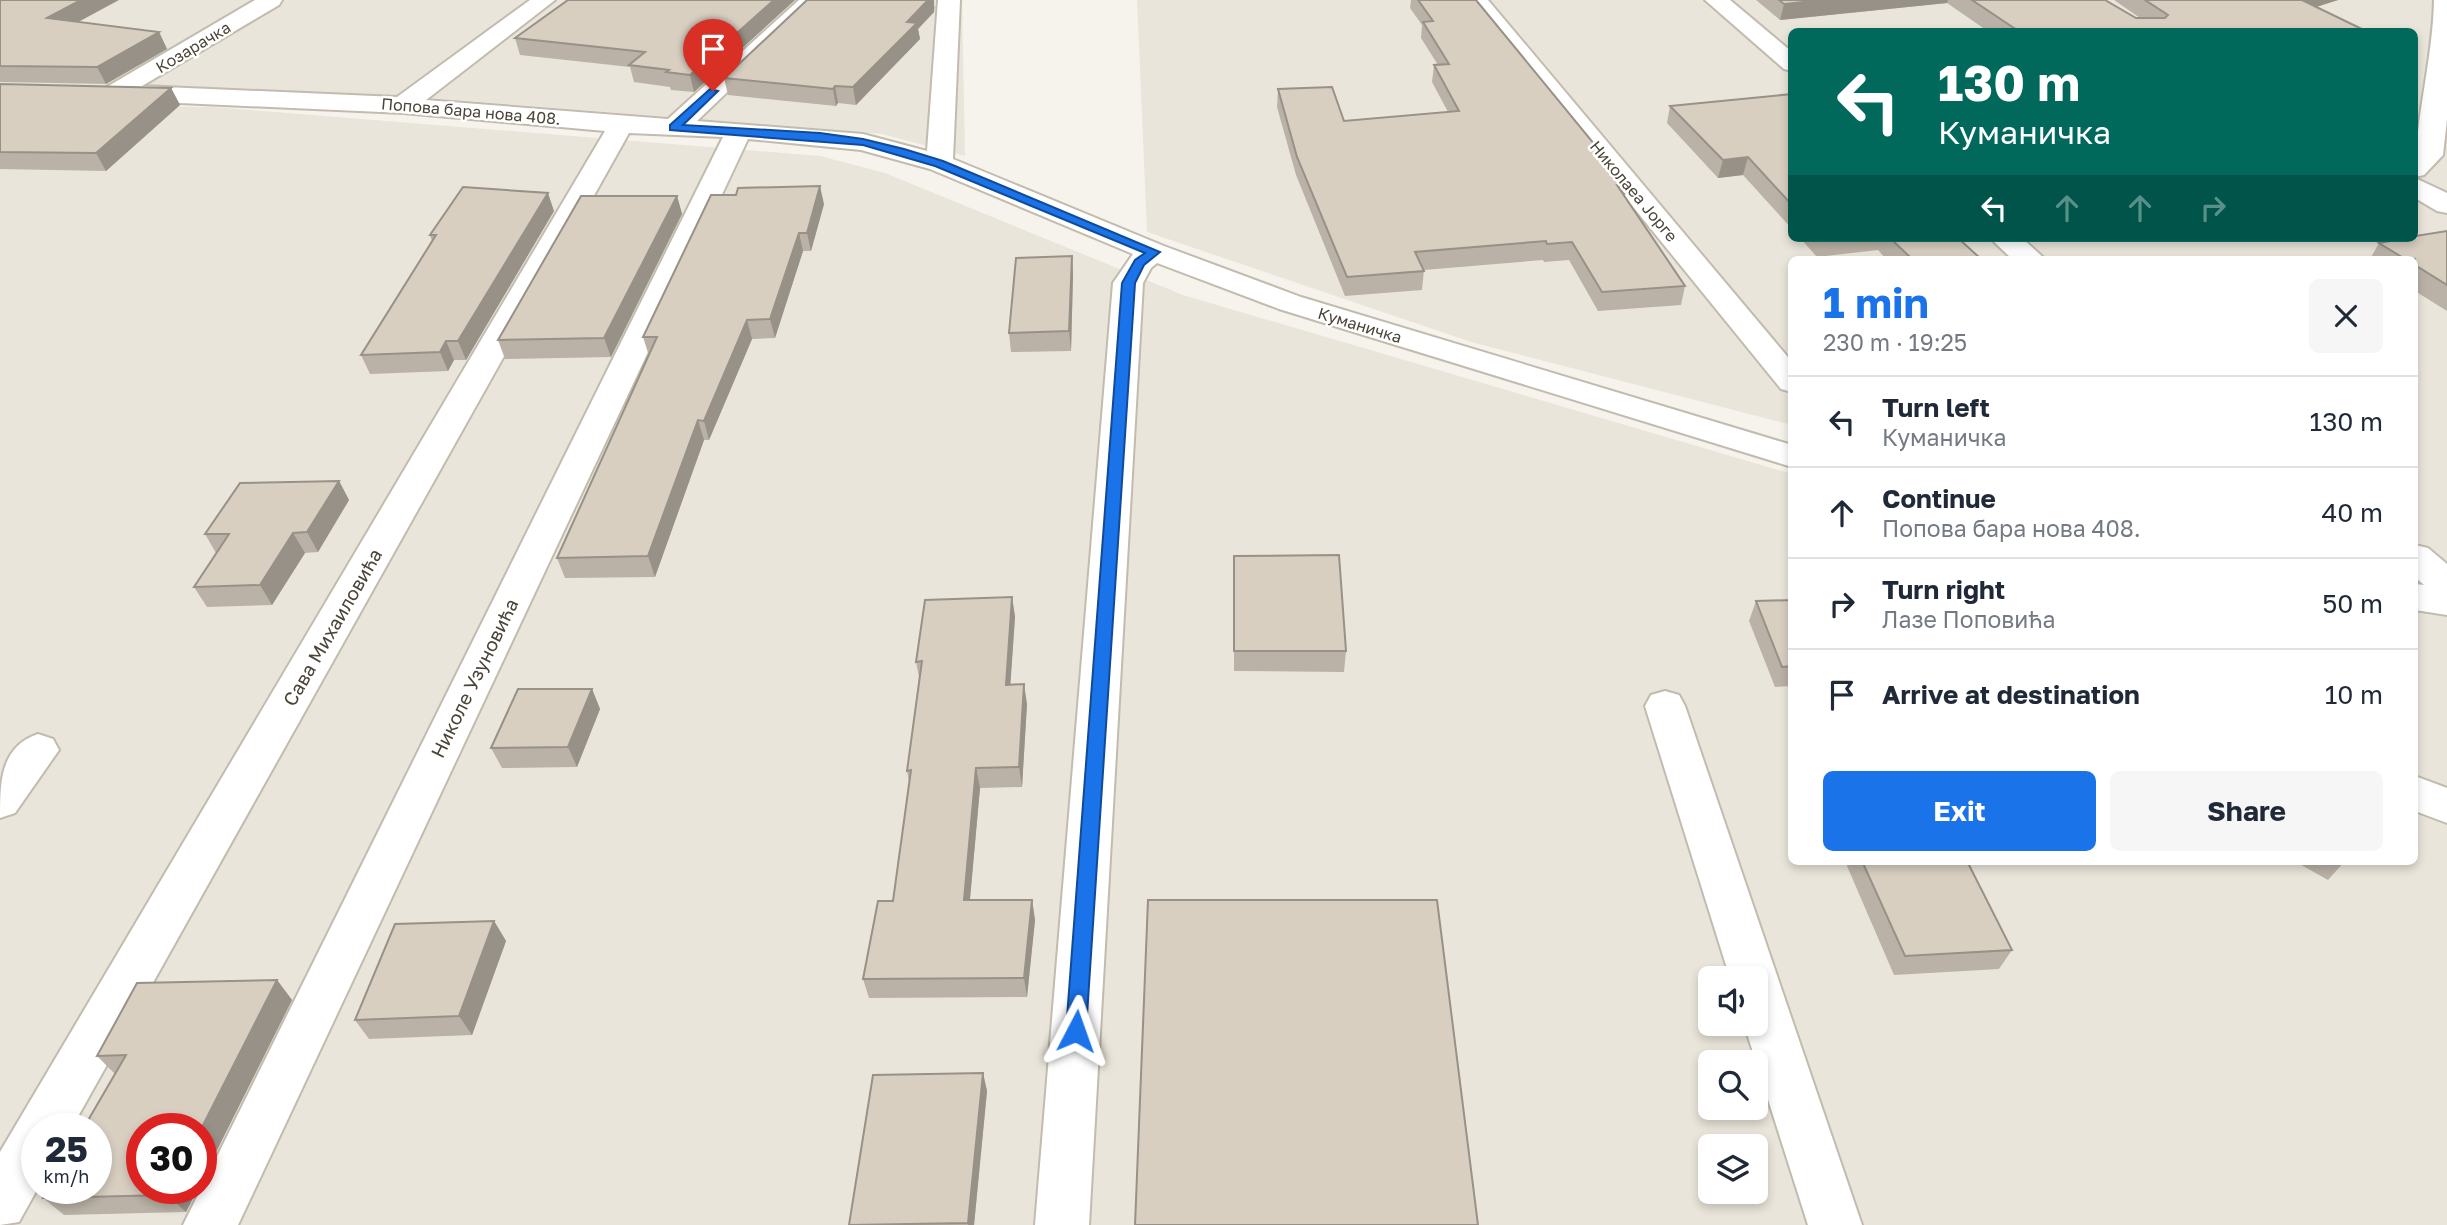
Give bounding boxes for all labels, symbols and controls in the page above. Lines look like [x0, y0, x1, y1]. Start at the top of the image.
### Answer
street label: Козарачка [152, 17, 234, 77]
pin [683, 19, 743, 91]
icon: arrive [694, 30, 732, 68]
text: 130 m [1938, 53, 2080, 112]
icon: left [1823, 56, 1914, 147]
street label: Попова бара нова 408. [380, 93, 562, 129]
text: Куманичка [1938, 113, 2111, 151]
street label: Николаеа Јорге [1586, 136, 1682, 246]
icon: left [1975, 189, 2013, 227]
icon: ahead [2048, 189, 2086, 227]
icon: ahead [2121, 189, 2159, 227]
icon: right [2194, 189, 2232, 227]
text: 1 min [1823, 277, 1929, 327]
button: close [2309, 279, 2383, 353]
street label: Куманичка [1316, 303, 1404, 347]
text: 230 m · 19:25 [1823, 328, 1967, 356]
text: Turn left [1882, 392, 1990, 423]
icon: left [1823, 403, 1861, 441]
text: 130 m [2310, 406, 2383, 437]
text: Куманичка [1882, 423, 2006, 451]
text: Continue [1882, 483, 1996, 514]
icon: ahead [1823, 494, 1861, 532]
text: 40 m [2322, 497, 2383, 528]
text: Попова бара нова 408. [1882, 514, 2141, 542]
street label: Сава Михаиловића [278, 544, 386, 710]
text: Turn right [1882, 574, 2005, 605]
icon: right [1823, 585, 1861, 623]
text: 50 m [2322, 588, 2383, 619]
street label: Николе Узуновића [425, 595, 523, 761]
text: Лазе Поповића [1882, 605, 2056, 633]
icon: arrive [1823, 676, 1861, 714]
text: Arrive at destination [1882, 679, 2140, 710]
text: 10 m [2325, 679, 2383, 710]
button: Exit [1823, 771, 2096, 851]
button: Share [2110, 771, 2383, 851]
map controls [1698, 966, 1768, 1204]
button: sound [1698, 966, 1768, 1036]
position arrow [1039, 994, 1113, 1068]
button: search [1698, 1050, 1768, 1120]
speed limit sign: 30 [126, 1113, 217, 1204]
text: 25 [45, 1128, 88, 1170]
button: layers [1698, 1134, 1768, 1204]
text: km/h [44, 1165, 89, 1187]

